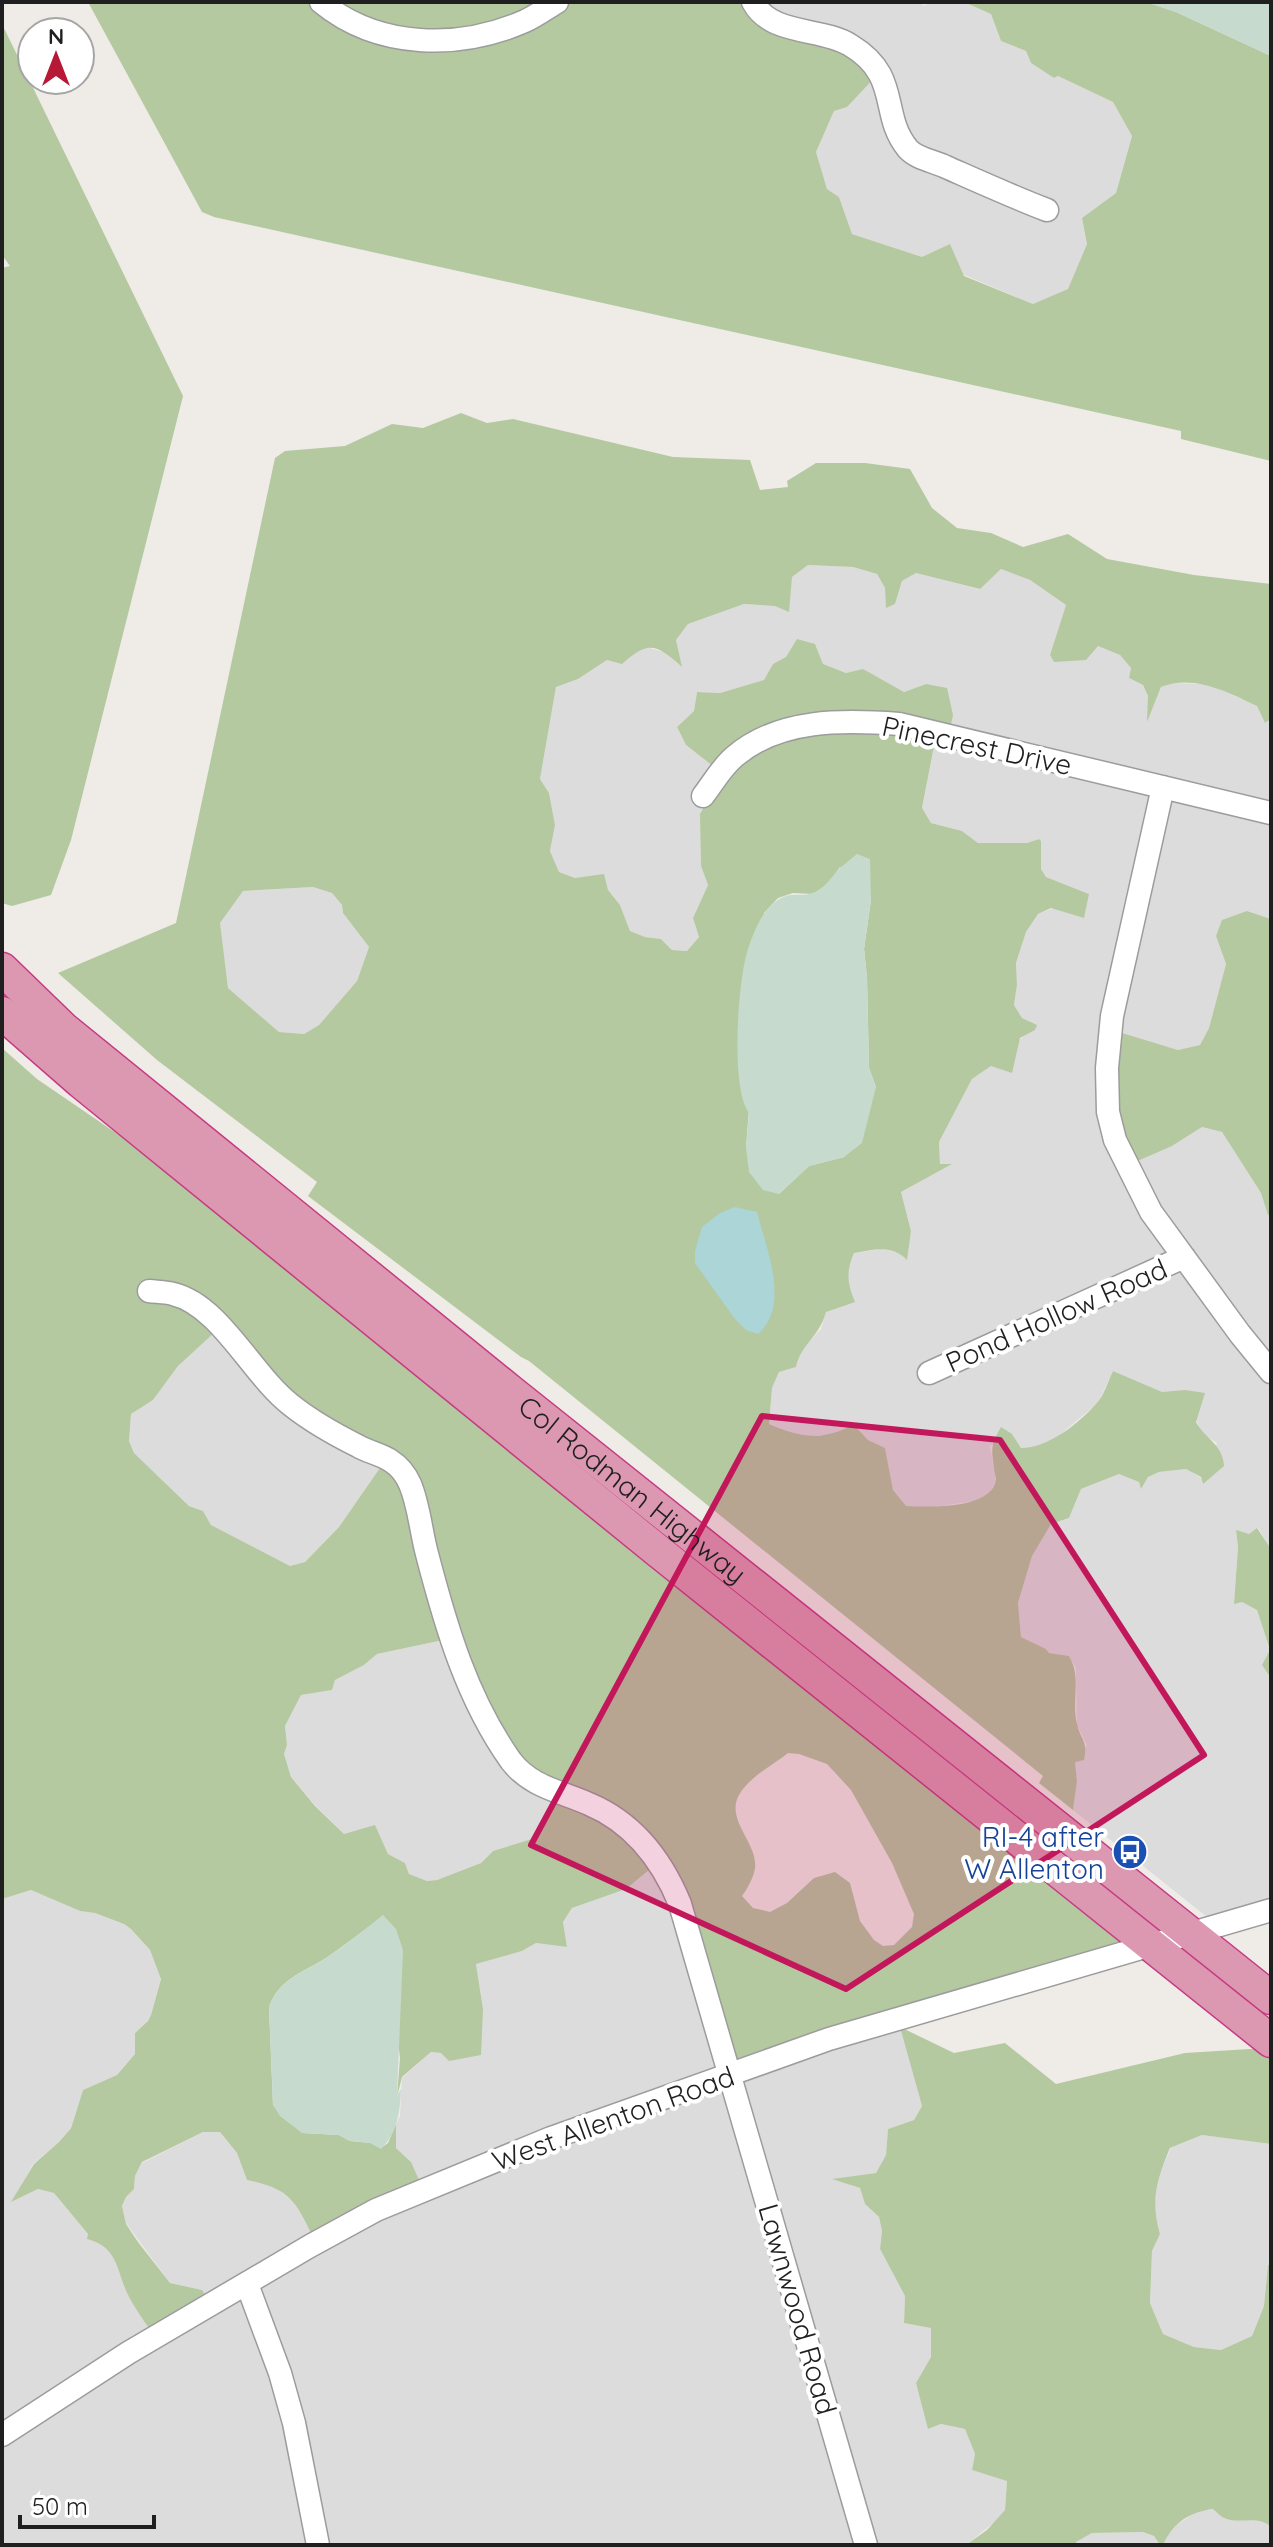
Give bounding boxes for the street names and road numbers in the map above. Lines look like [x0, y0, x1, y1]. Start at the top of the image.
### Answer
street label: Pinecrest Drive [879, 708, 1075, 782]
street label: Pond Hollow Road [940, 1250, 1172, 1380]
street label: Col Rodman Highway [512, 1388, 754, 1591]
street label: West Allenton Road [487, 2058, 739, 2178]
street label: Lawnwood Road [751, 2199, 845, 2419]

